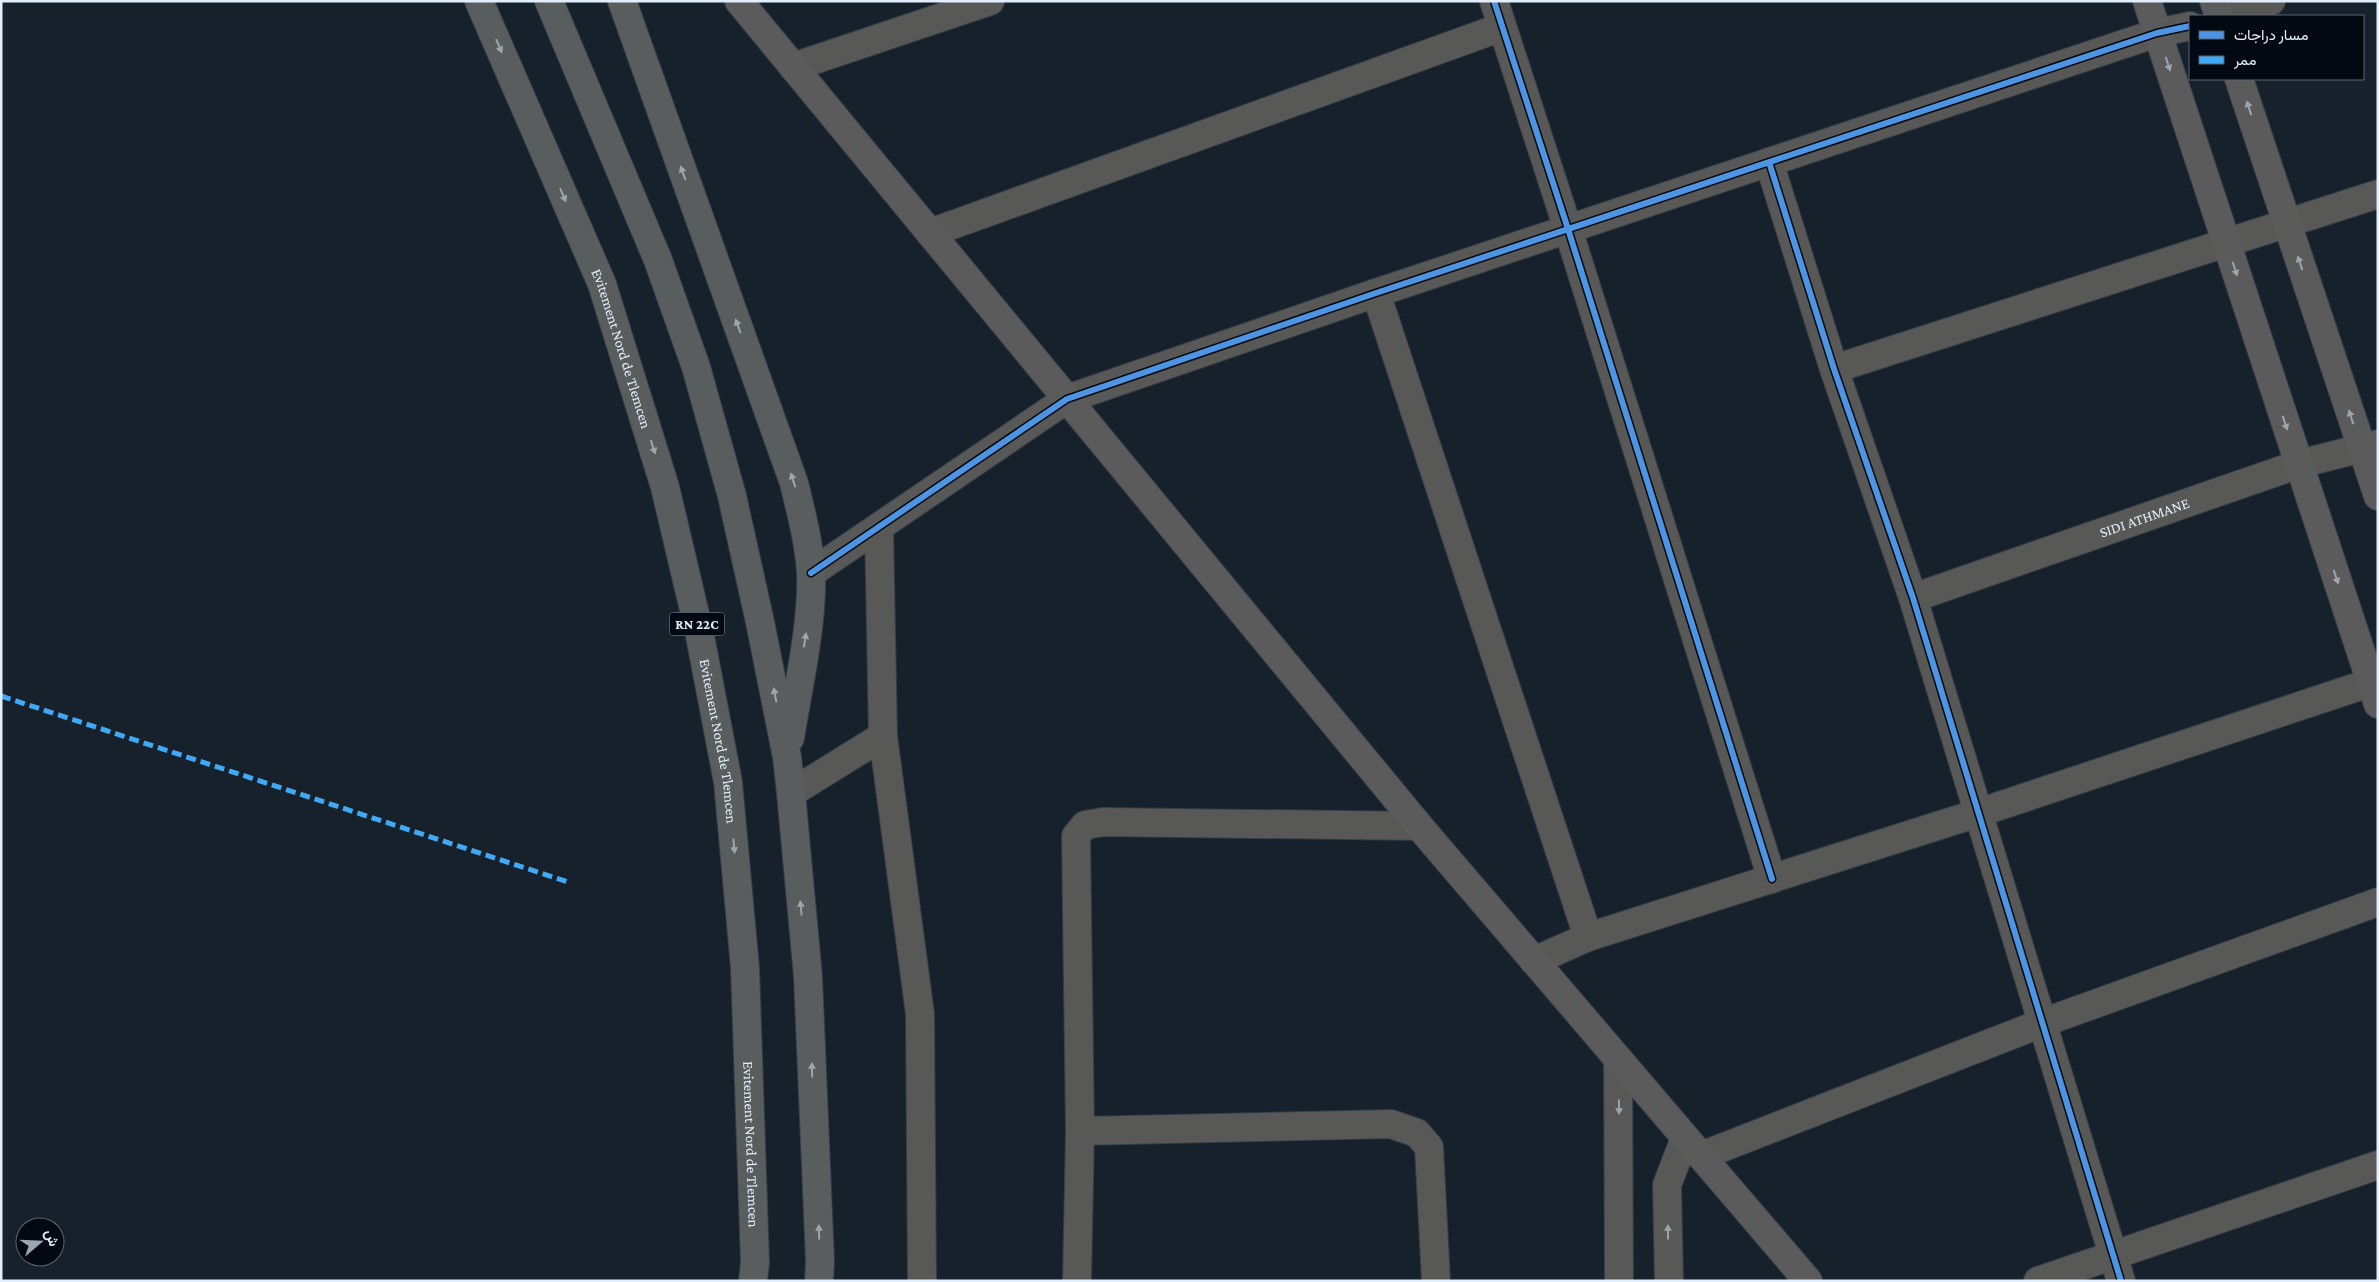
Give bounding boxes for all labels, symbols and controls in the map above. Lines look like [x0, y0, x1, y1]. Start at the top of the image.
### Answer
legend [2189, 15, 2364, 80]
text: مسار دراجات [2234, 27, 2308, 44]
one-way arrow [495, 39, 503, 53]
text: ممر [2233, 52, 2256, 69]
one-way arrow [2164, 57, 2172, 72]
one-way arrow [2245, 101, 2252, 116]
one-way arrow [679, 166, 686, 181]
one-way arrow [560, 188, 568, 202]
one-way arrow [2296, 255, 2303, 270]
one-way arrow [2231, 261, 2239, 276]
street label: Evitement Nord de Tlemcen [588, 266, 654, 430]
one-way arrow [734, 319, 741, 334]
one-way arrow [2347, 409, 2355, 424]
one-way arrow [2282, 416, 2290, 431]
one-way arrow [649, 439, 657, 454]
one-way arrow [788, 472, 796, 487]
street label: SIDI ATHMANE [2097, 495, 2191, 541]
one-way arrow [2333, 570, 2340, 585]
road number: RN 22C [670, 612, 724, 636]
one-way arrow [801, 631, 809, 647]
street label: Evitement Nord de Tlemcen [697, 658, 740, 824]
one-way arrow [770, 686, 778, 702]
one-way arrow [730, 838, 738, 854]
one-way arrow [797, 899, 805, 915]
street label: Evitement Nord de Tlemcen [740, 1061, 762, 1228]
one-way arrow [807, 1061, 815, 1077]
one-way arrow [1615, 1100, 1623, 1116]
north arrow [15, 1217, 65, 1267]
one-way arrow [814, 1224, 822, 1240]
one-way arrow [1664, 1224, 1672, 1240]
text: ش [41, 1227, 63, 1249]

